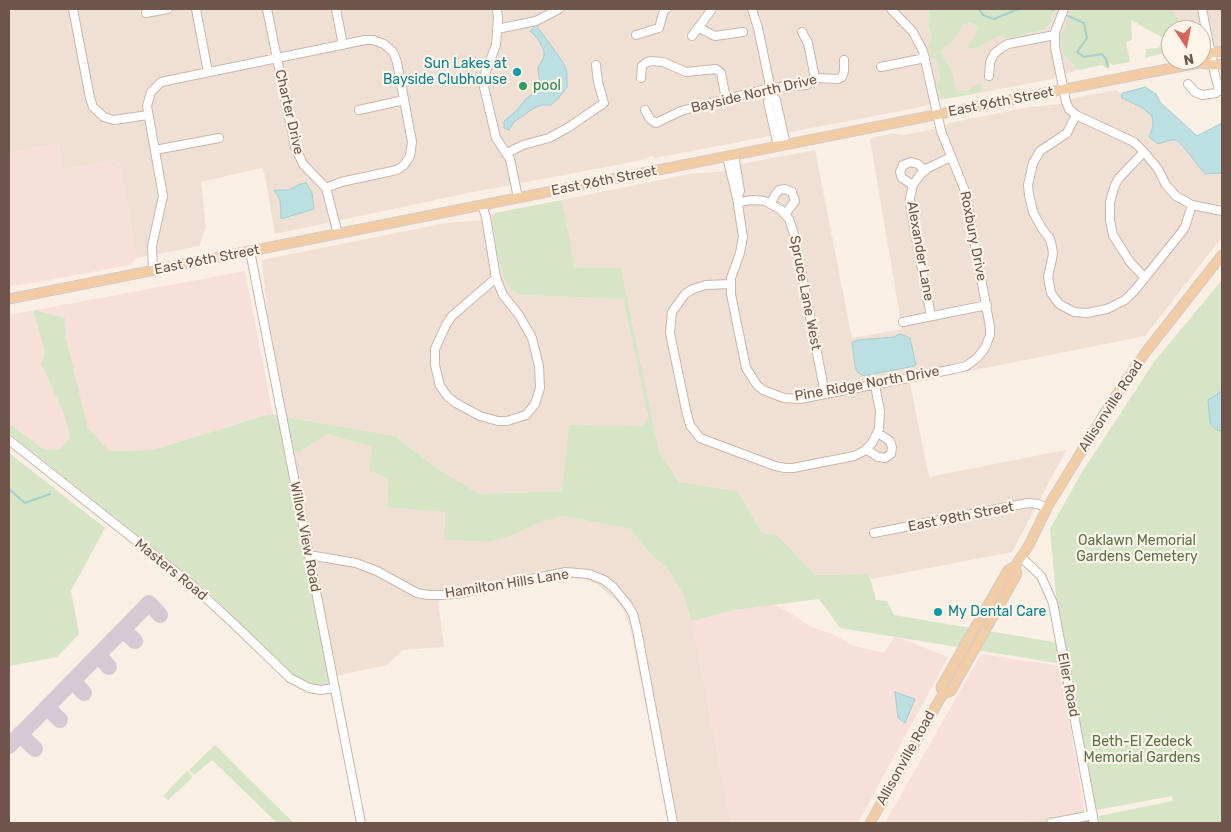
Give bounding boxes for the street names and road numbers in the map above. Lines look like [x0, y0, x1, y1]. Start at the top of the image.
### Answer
street label: Charter Drive [271, 68, 307, 156]
street label: Bayside North Drive [689, 71, 819, 117]
street label: East 96th Street [947, 84, 1055, 120]
street label: East 96th Street [550, 163, 658, 199]
street label: Roxbury Drive [956, 190, 990, 282]
street label: Alexander Lane [903, 200, 937, 302]
street label: Spruce Lane West [786, 234, 824, 352]
street label: East 96th Street [153, 242, 261, 278]
street label: Allisonville Road [1075, 357, 1147, 455]
street label: Pine Ridge North Drive [793, 363, 941, 405]
street label: Willow View Road [286, 480, 324, 594]
street label: East 98th Street [907, 499, 1015, 535]
street label: Masters Road [131, 536, 211, 604]
street label: Hamilton Hills Lane [444, 566, 570, 602]
street label: Eller Road [1054, 651, 1082, 719]
street label: Allisonville Road [873, 708, 939, 808]

